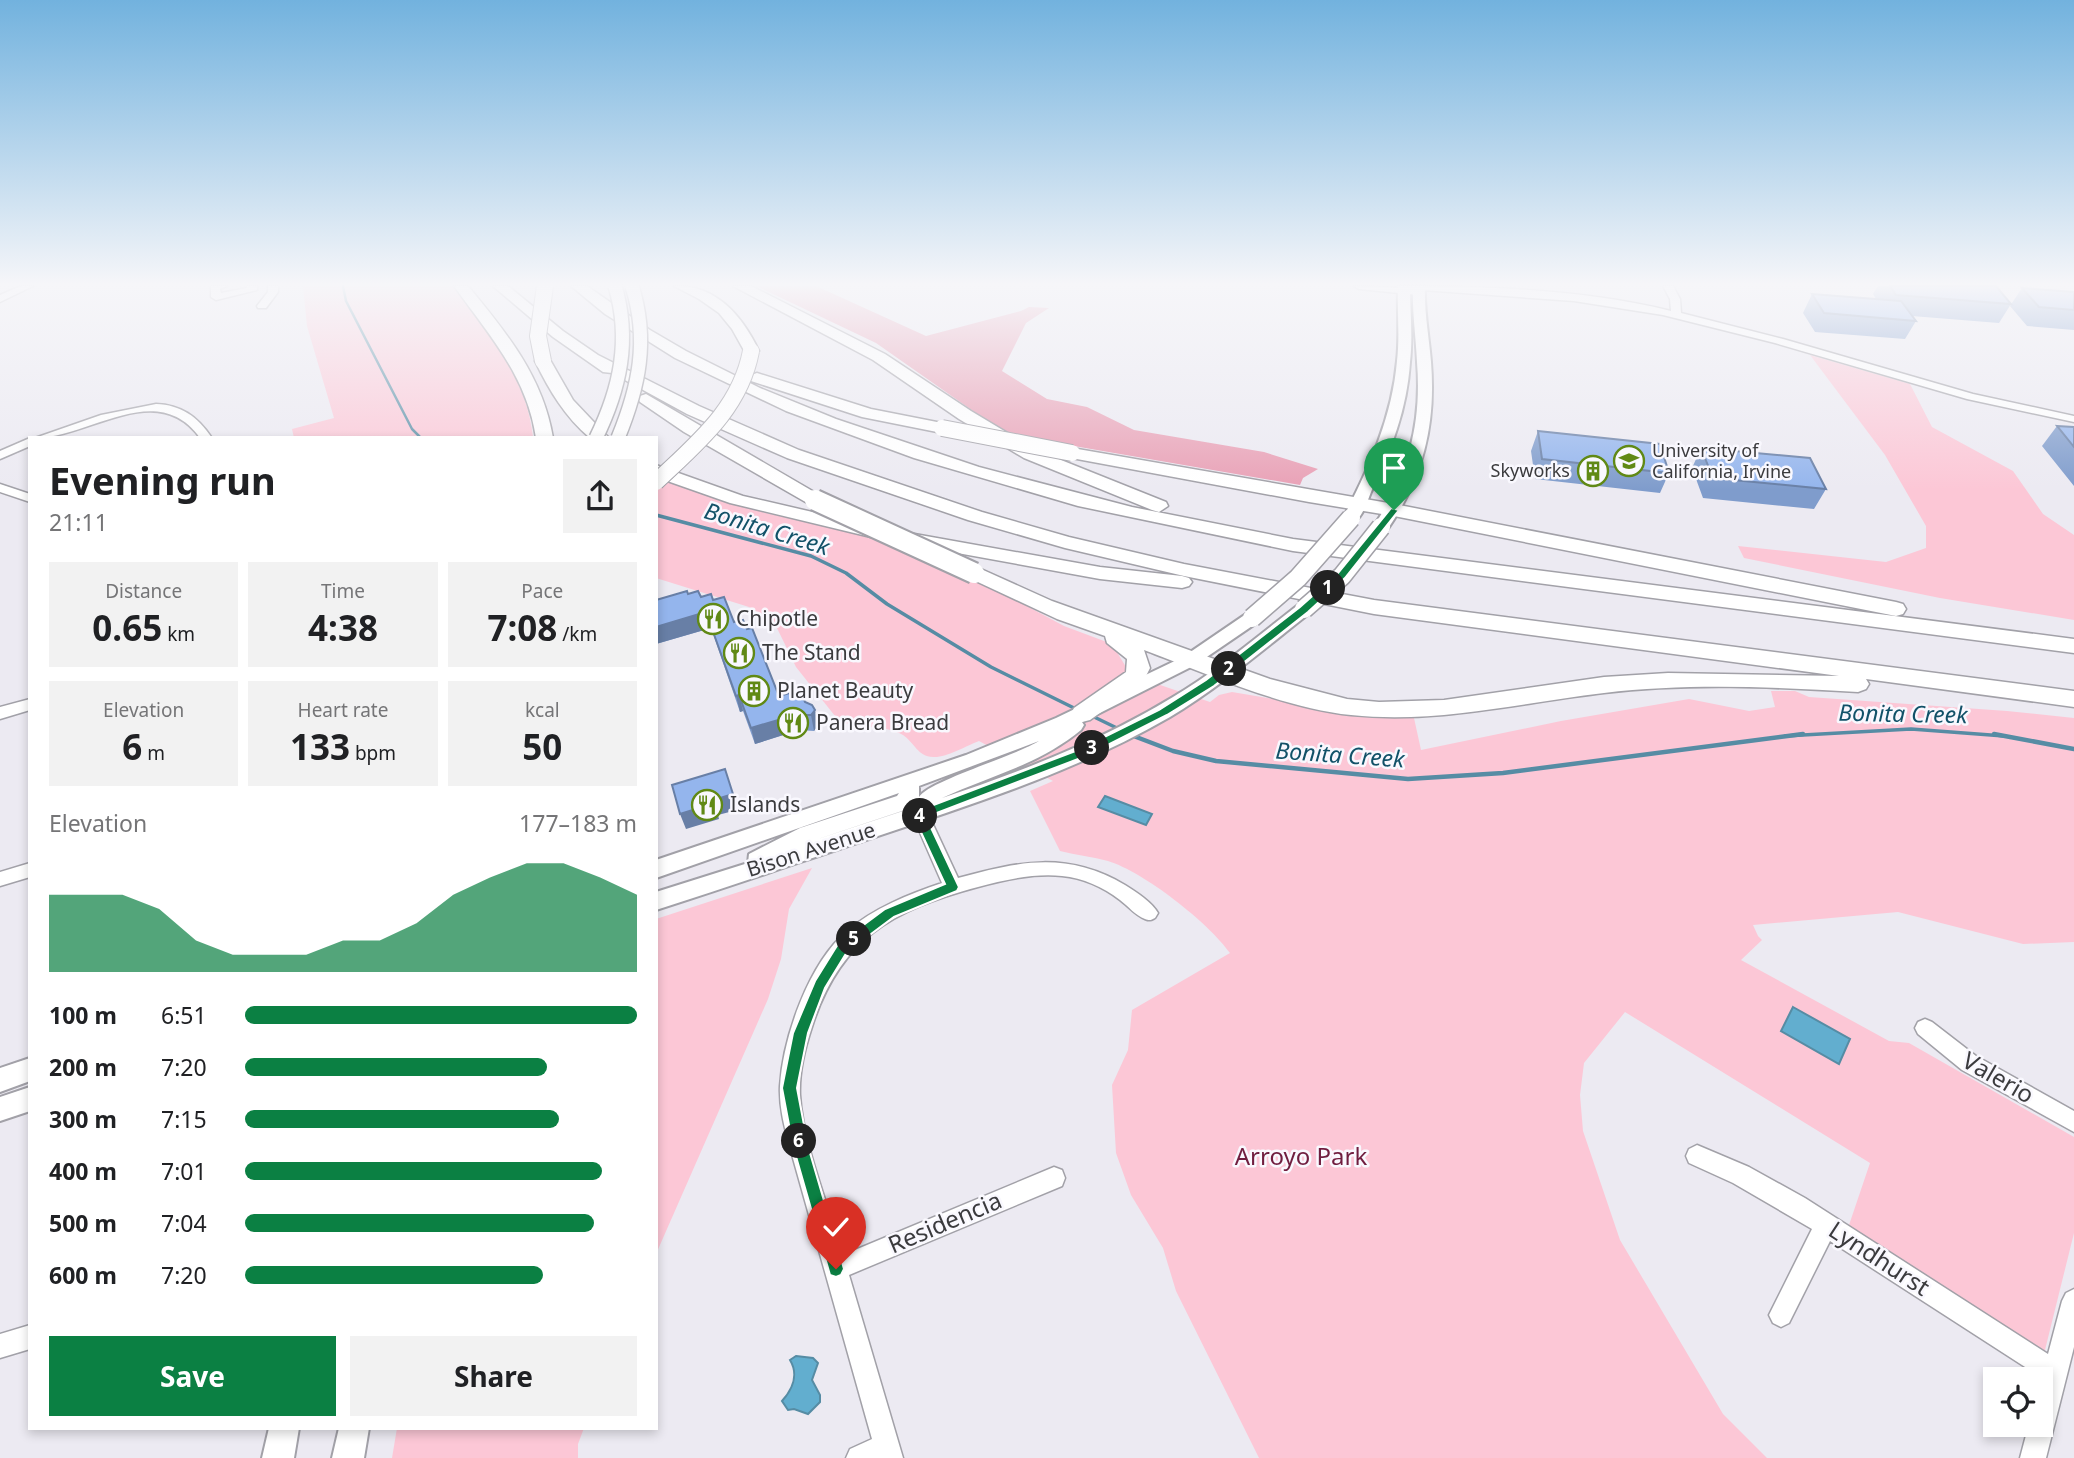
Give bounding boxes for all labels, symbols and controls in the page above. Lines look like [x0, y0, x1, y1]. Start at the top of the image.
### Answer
pin [1364, 438, 1424, 510]
place label: University of California, Irvine [1652, 438, 1791, 483]
school or university icon: University of California, Irvine [1612, 444, 1646, 478]
icon: arrive [1375, 449, 1413, 487]
text: Evening run [49, 454, 276, 506]
building icon: Skyworks [1576, 454, 1610, 488]
place label: Skyworks [1491, 458, 1570, 482]
button: share [563, 459, 637, 533]
water label: Bonita Creek [701, 494, 835, 563]
text: 21:11 [49, 506, 108, 538]
pin: 1 [1310, 570, 1346, 606]
text: 1 [1322, 574, 1333, 600]
text: Distance [105, 578, 182, 604]
text: Time [321, 578, 365, 604]
text: Pace [521, 578, 563, 604]
restaurant icon: Chipotle [696, 602, 730, 636]
text: 0.65 [92, 604, 162, 651]
text: 4:38 [308, 604, 378, 651]
text: 7:08 [487, 604, 557, 651]
place label: Chipotle [736, 604, 818, 632]
text: km [162, 621, 195, 647]
text: /km [557, 621, 597, 647]
restaurant icon: The Stand [722, 636, 756, 670]
place label: The Stand [762, 638, 861, 666]
pin: 2 [1212, 652, 1246, 686]
text: 2 [1223, 655, 1234, 681]
building icon: Planet Beauty [737, 674, 771, 708]
place label: Planet Beauty [777, 676, 914, 704]
water label: Bonita Creek [1838, 696, 1970, 730]
text: Elevation [103, 697, 184, 723]
text: Heart rate [298, 697, 388, 723]
text: kcal [525, 697, 560, 723]
restaurant icon: Panera Bread [776, 706, 810, 740]
place label: Panera Bread [816, 708, 949, 736]
text: 6 [122, 723, 142, 770]
text: 133 [290, 723, 350, 770]
text: 50 [522, 723, 562, 770]
pin: 3 [1074, 730, 1110, 766]
text: 3 [1086, 734, 1097, 760]
water label: Bonita Creek [1275, 734, 1407, 775]
text: m [142, 740, 165, 766]
text: bpm [350, 740, 396, 766]
restaurant icon: Islands [690, 788, 724, 822]
place label: Islands [730, 790, 800, 818]
pin: 4 [902, 798, 937, 834]
text: 4 [914, 802, 925, 828]
text: Elevation [49, 807, 147, 839]
text: 177–183 m [519, 807, 637, 839]
street label: Bison Avenue [743, 815, 879, 883]
pin: 5 [836, 922, 872, 956]
text: 5 [848, 925, 859, 951]
text: 100 m [49, 999, 117, 1031]
text: 6:51 [161, 999, 207, 1031]
street label: Valerio [1957, 1043, 2041, 1110]
text: 200 m [49, 1051, 117, 1083]
text: 7:20 [161, 1051, 207, 1083]
text: 300 m [49, 1103, 117, 1135]
text: 7:15 [161, 1103, 207, 1135]
pin: 6 [782, 1124, 816, 1158]
text: 6 [793, 1127, 804, 1153]
park label: Arroyo Park [1235, 1139, 1367, 1172]
text: 400 m [49, 1155, 117, 1187]
text: 7:01 [161, 1155, 207, 1187]
street label: Residencia [883, 1183, 1006, 1260]
pin [806, 1197, 866, 1269]
text: 500 m [49, 1207, 117, 1239]
text: 7:04 [161, 1207, 207, 1239]
icon: check [817, 1208, 855, 1246]
street label: Lyndhurst [1823, 1213, 1937, 1303]
text: 600 m [49, 1259, 117, 1291]
text: 7:20 [161, 1259, 207, 1291]
button: Save [49, 1336, 336, 1416]
button: Share [350, 1336, 637, 1416]
map controls [1983, 1367, 2053, 1437]
button: locate [1983, 1367, 2053, 1437]

